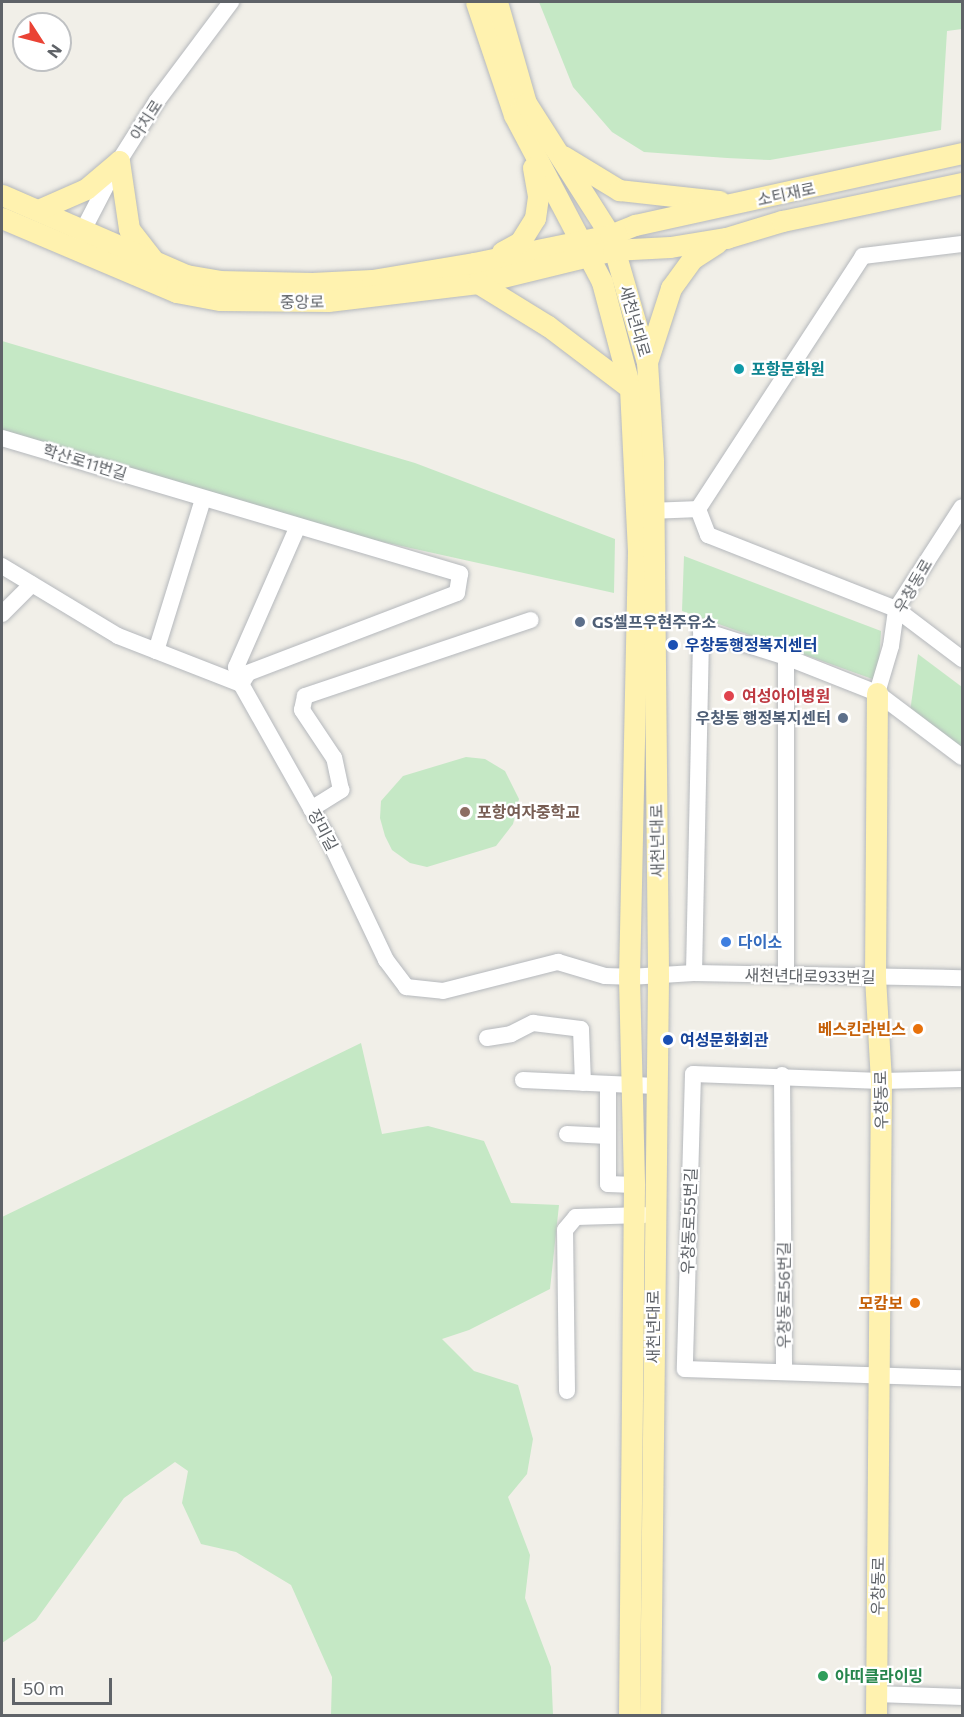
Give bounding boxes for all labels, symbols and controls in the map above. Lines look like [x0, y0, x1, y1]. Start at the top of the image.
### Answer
north arrow [12, 12, 72, 72]
text: N [44, 41, 67, 62]
street label: 아치로 [126, 96, 166, 144]
street label: 소티재로 [755, 178, 817, 210]
street label: 새천년대로 [616, 283, 654, 359]
street label: 중앙로 [280, 292, 324, 312]
place label: 포항문화원 [751, 359, 825, 379]
marker: 포항문화원 [732, 362, 746, 376]
street label: 학산로11번길 [40, 440, 130, 484]
street label: 우창동로 [890, 556, 936, 616]
place label: GS셀프우현주유소 [592, 612, 716, 632]
marker: GS셀프우현주유소 [573, 615, 587, 629]
place label: 우창동행정복지센터 [685, 635, 817, 655]
marker: 우창동행정복지센터 [666, 638, 680, 652]
place label: 여성아이병원 [742, 686, 830, 706]
marker: 여성아이병원 [720, 687, 738, 705]
place label: 우창동 행정복지센터 [695, 708, 831, 728]
marker: 우창동 행정복지센터 [836, 711, 850, 725]
place label: 포항여자중학교 [477, 802, 580, 822]
street label: 새천년대로 [647, 804, 667, 878]
marker: 포항여자중학교 [458, 805, 472, 819]
street label: 장미길 [304, 806, 342, 854]
place label: 다이소 [738, 932, 782, 952]
marker: 다이소 [719, 935, 733, 949]
street label: 새천년대로933번길 [744, 965, 876, 987]
place label: 베스킨라빈스 [818, 1019, 906, 1039]
marker: 베스킨라빈스 [911, 1022, 925, 1036]
place label: 여성문화회관 [680, 1030, 768, 1050]
marker: 여성문화회관 [661, 1033, 675, 1047]
street label: 우창동로 [871, 1070, 891, 1130]
street label: 우창동로55번길 [678, 1167, 700, 1275]
street label: 우창동로56번길 [774, 1241, 794, 1349]
street label: 새천년대로 [643, 1290, 663, 1364]
place label: 모캄보 [859, 1293, 903, 1313]
marker: 모캄보 [908, 1296, 922, 1310]
street label: 우창동로 [868, 1556, 888, 1616]
scale bar [15, 1666, 116, 1704]
place label: 아띠클라이밍 [835, 1666, 923, 1686]
marker: 아띠클라이밍 [816, 1669, 830, 1683]
text: 50 m [23, 1677, 64, 1699]

